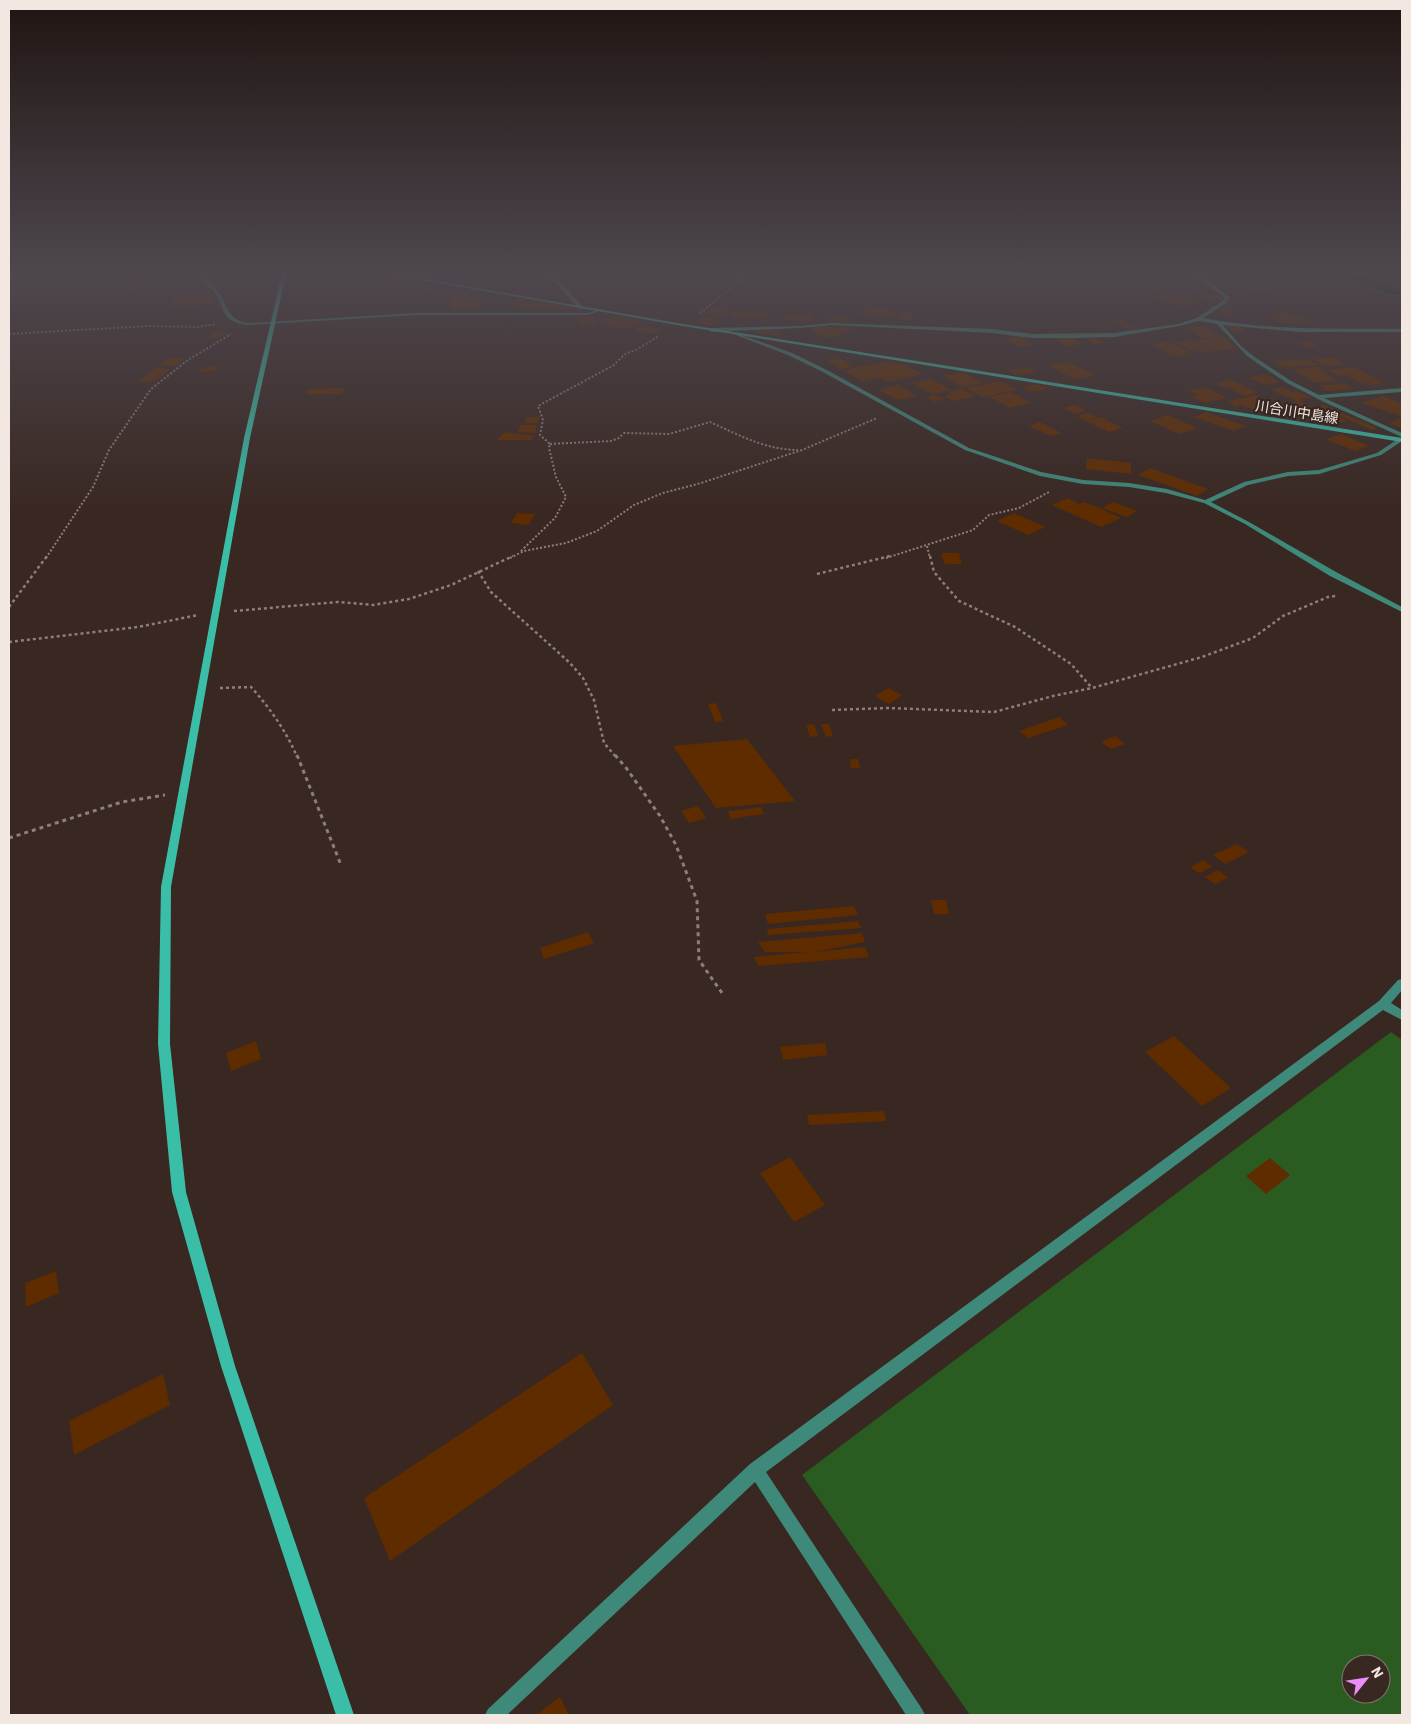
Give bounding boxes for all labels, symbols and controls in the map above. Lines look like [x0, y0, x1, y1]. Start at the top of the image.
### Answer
street label: 川合川中島線 [1254, 397, 1340, 427]
north arrow [1341, 1654, 1391, 1704]
text: N [1367, 1664, 1388, 1681]

